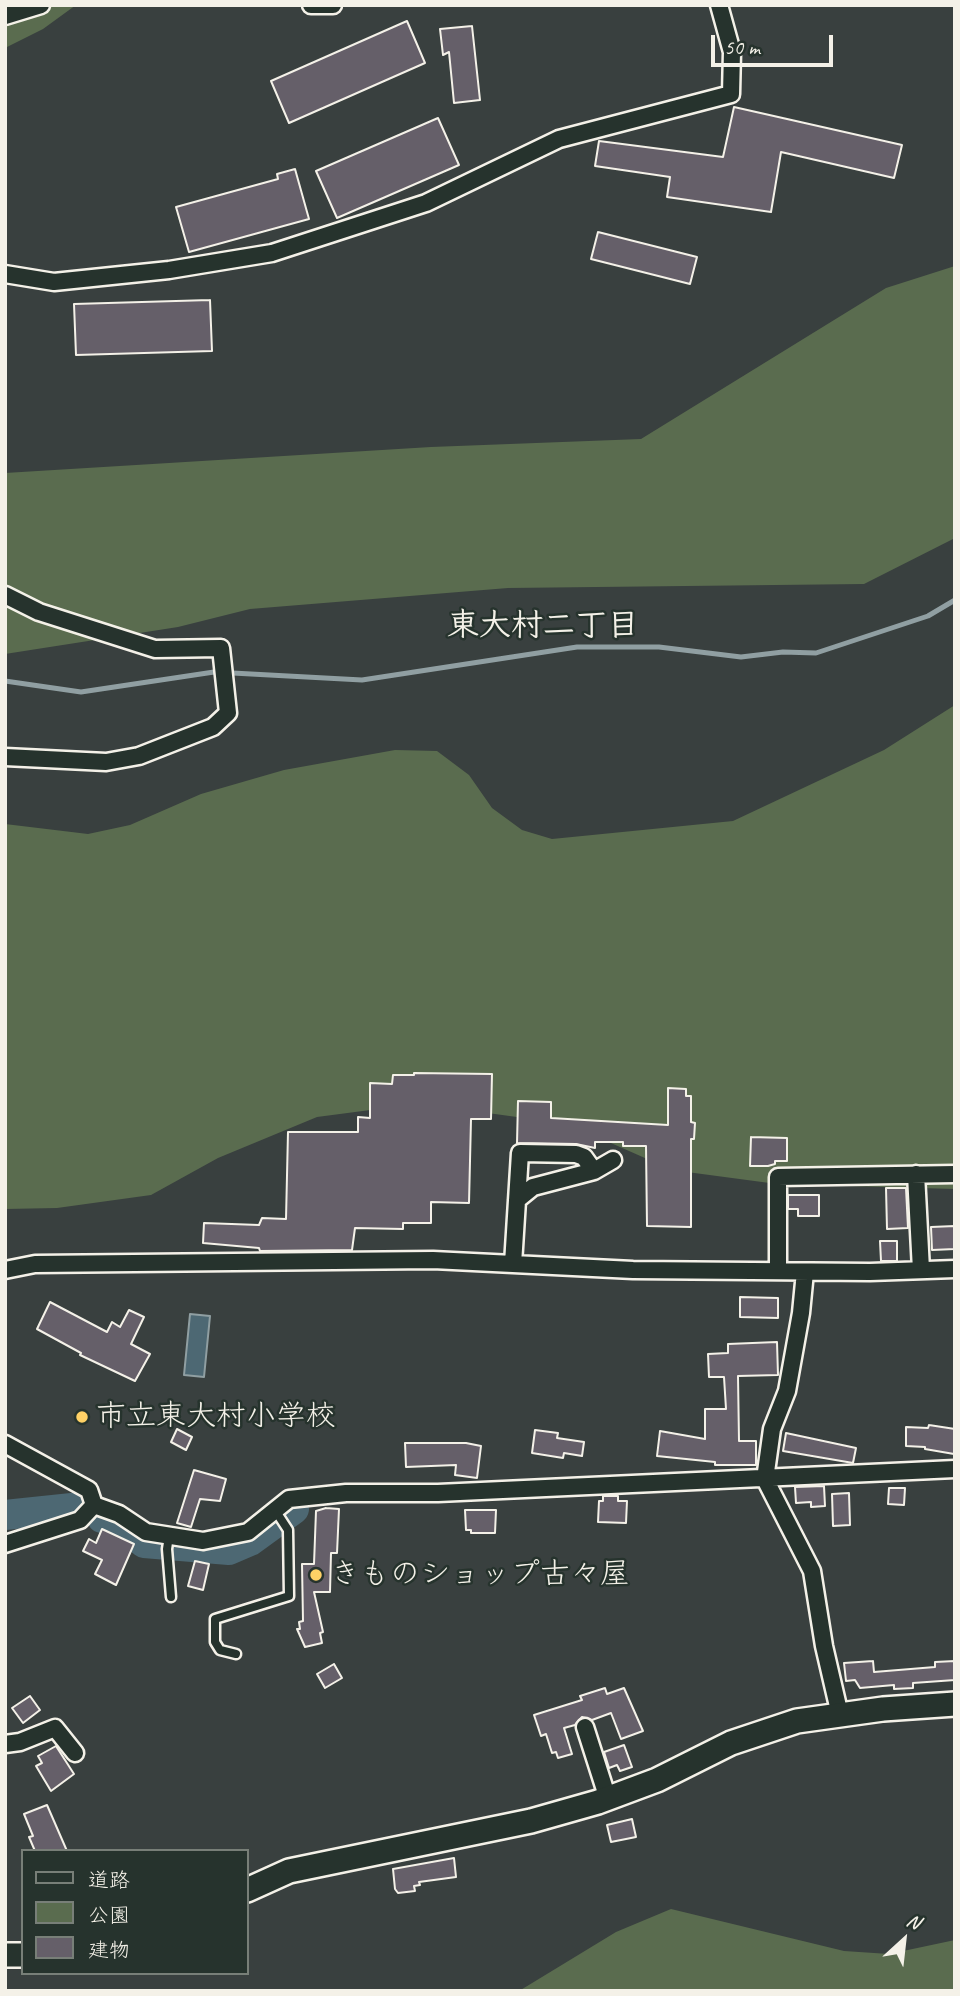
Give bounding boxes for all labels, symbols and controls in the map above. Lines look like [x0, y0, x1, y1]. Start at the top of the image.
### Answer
scale bar [715, 21, 838, 65]
text: 50 m [724, 34, 760, 60]
district label: 東大村二丁目 [447, 608, 639, 646]
place label: 市立東大村小学校 [96, 1399, 336, 1435]
marker: 市立東大村小学校 [74, 1409, 90, 1425]
place label: きものショップ古々屋 [330, 1557, 630, 1593]
marker: きものショップ古々屋 [308, 1567, 324, 1583]
legend [21, 1849, 248, 1975]
text: 道路 [88, 1867, 130, 1893]
text: 公園 [88, 1902, 130, 1928]
north arrow [869, 1905, 939, 1975]
text: N [903, 1908, 924, 1935]
text: 建物 [88, 1937, 130, 1963]

